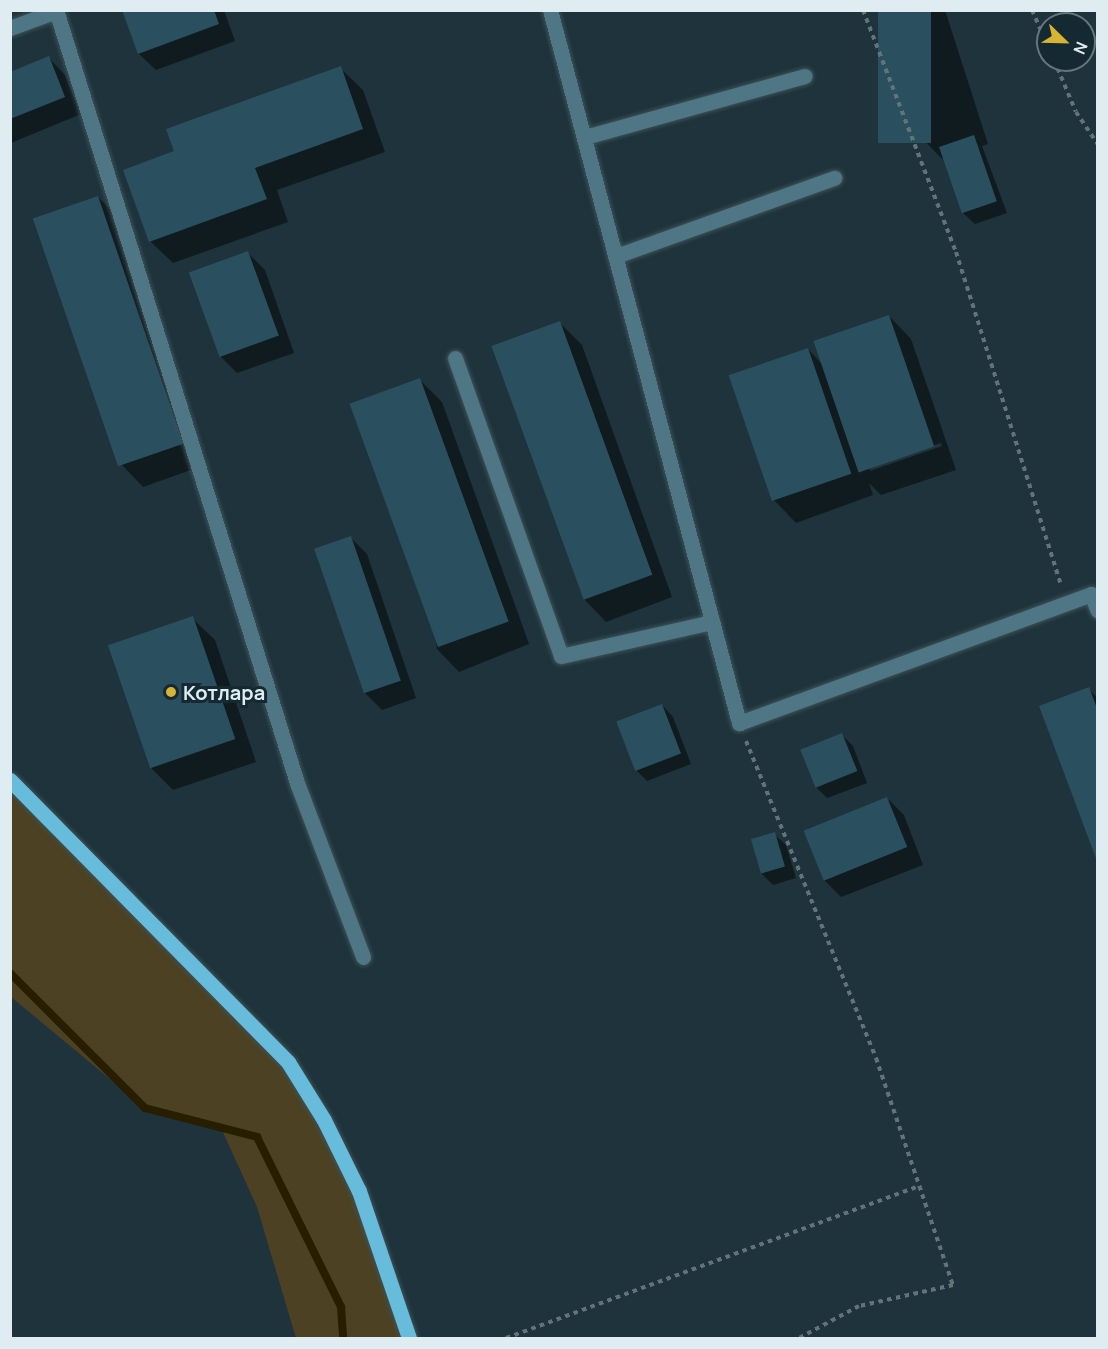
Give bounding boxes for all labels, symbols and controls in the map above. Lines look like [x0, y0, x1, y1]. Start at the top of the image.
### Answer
north arrow [1036, 12, 1096, 72]
text: N [1068, 39, 1093, 58]
place label: Котлара [183, 680, 265, 704]
marker: Котлара [164, 685, 178, 699]

